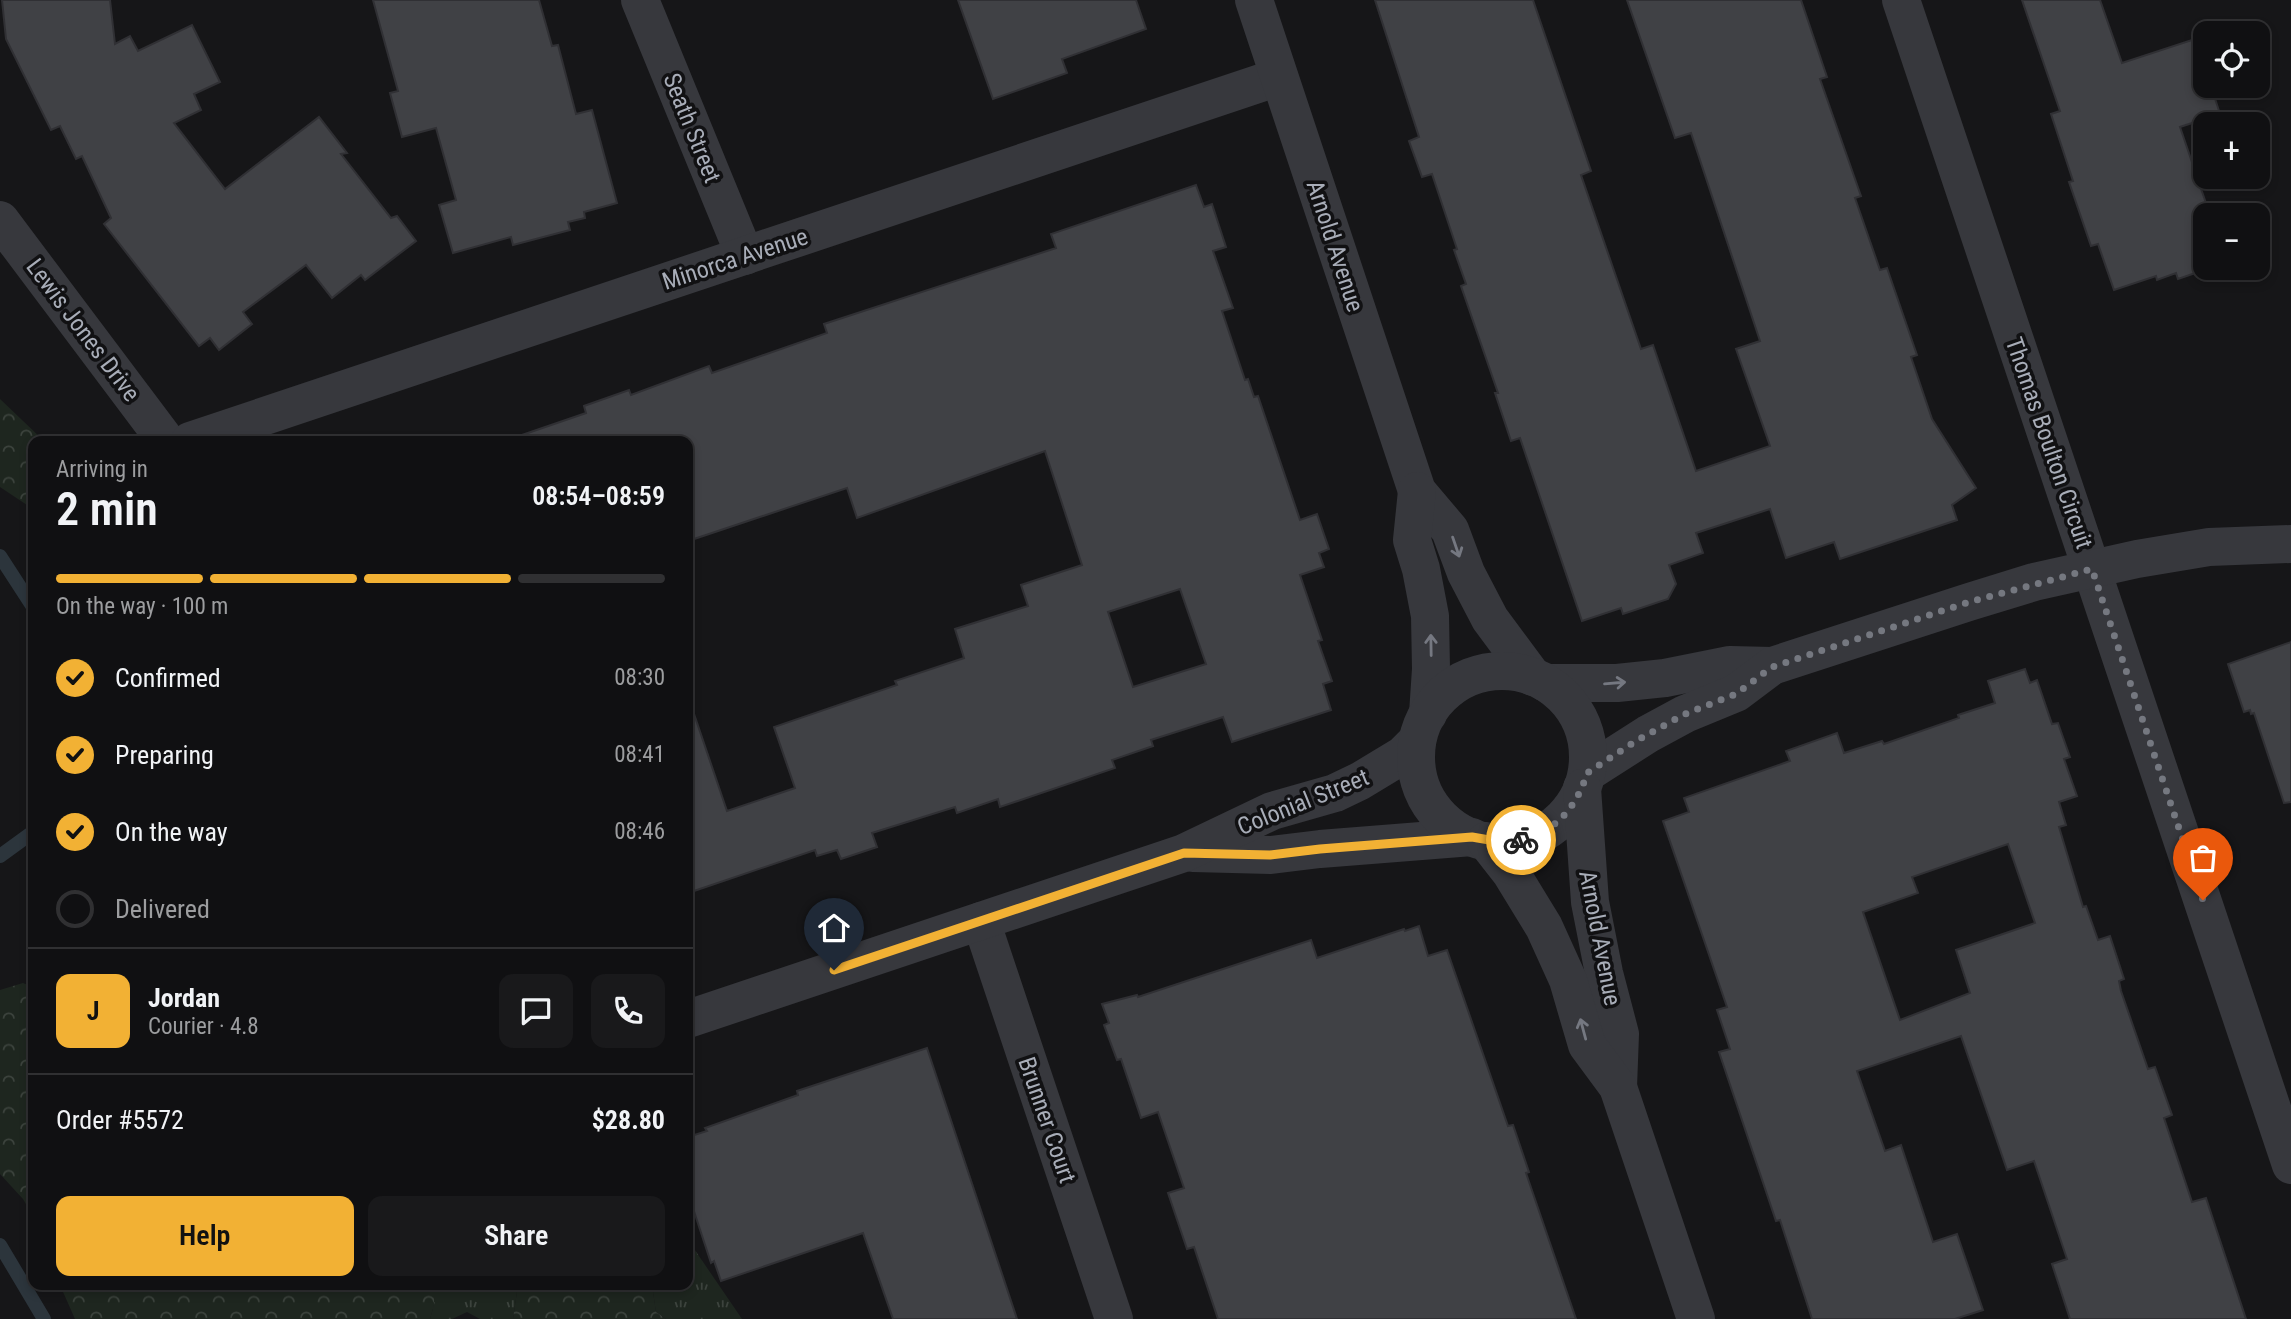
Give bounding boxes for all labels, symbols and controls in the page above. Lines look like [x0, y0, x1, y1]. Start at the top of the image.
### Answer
map controls [2193, 21, 2270, 280]
button: locate [2193, 21, 2270, 98]
street label: Seath Street [657, 69, 727, 187]
button: + [2193, 112, 2270, 189]
street label: Arnold Avenue [1301, 177, 1369, 315]
button: − [2193, 203, 2270, 280]
street label: Minorca Avenue [659, 222, 811, 296]
street label: Lewis Jones Drive [20, 253, 146, 407]
street label: Thomas Boulton Circuit [2000, 334, 2098, 552]
text: Arriving in [56, 456, 148, 483]
text: 08:54–08:59 [532, 481, 665, 511]
text: 2 min [56, 482, 158, 536]
one-way arrow [1451, 535, 1463, 557]
text: On the way · 100 m [56, 593, 228, 620]
one-way arrow [1424, 634, 1438, 657]
icon: check [56, 659, 94, 697]
text: Confirmed [115, 663, 221, 693]
text: 08:30 [614, 664, 665, 691]
one-way arrow [1603, 676, 1625, 689]
icon: check [56, 736, 94, 774]
text: Preparing [115, 740, 214, 770]
text: 08:41 [614, 741, 665, 768]
street label: Colonial Street [1233, 763, 1373, 841]
courier [1486, 805, 1556, 875]
icon: check [56, 813, 94, 851]
text: On the way [115, 817, 228, 847]
text: 08:46 [614, 818, 665, 845]
icon: bike [1502, 821, 1540, 859]
pin [2173, 828, 2233, 900]
icon: bag [2184, 839, 2222, 877]
street label: Arnold Avenue [1573, 868, 1627, 1008]
text: Delivered [115, 894, 210, 924]
pin [804, 898, 864, 970]
icon: home [815, 909, 853, 947]
button: chat [499, 974, 573, 1048]
button: phone [591, 974, 665, 1048]
text: Jordan [148, 983, 220, 1013]
text: J [87, 996, 99, 1026]
text: Courier · 4.8 [148, 1013, 259, 1040]
one-way arrow [1576, 1018, 1589, 1041]
street label: Brunner Court [1012, 1053, 1082, 1187]
text: Order #5572 [56, 1105, 184, 1135]
text: $28.80 [592, 1105, 665, 1135]
button: Help [56, 1196, 354, 1276]
button: Share [368, 1196, 665, 1276]

